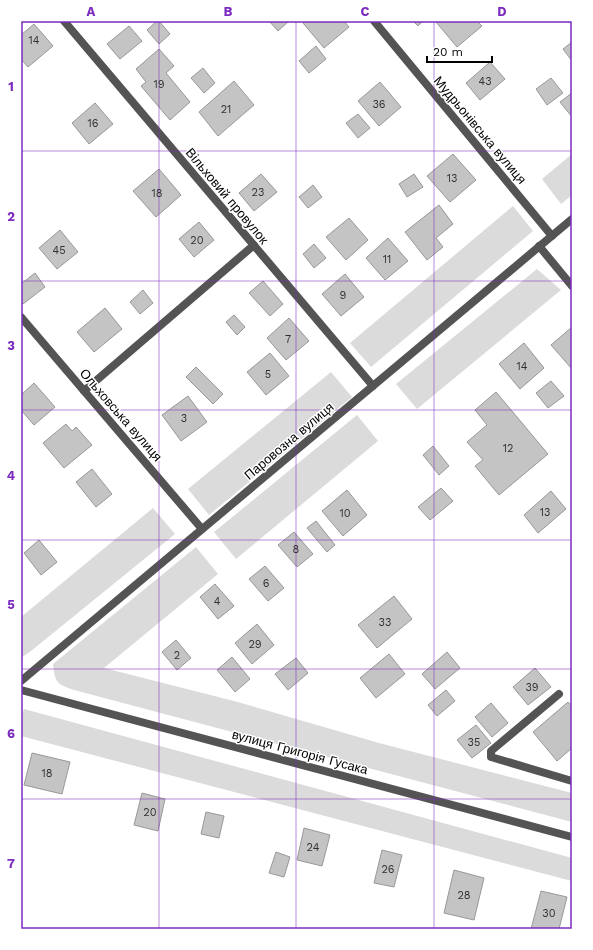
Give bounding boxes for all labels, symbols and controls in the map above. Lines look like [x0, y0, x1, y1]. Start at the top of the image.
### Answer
text: A [87, 4, 96, 19]
text: B [224, 4, 233, 19]
text: C [361, 4, 370, 19]
text: D [497, 4, 507, 19]
house number: 14 [28, 34, 40, 47]
scale bar [427, 38, 492, 64]
text: 20 m [433, 45, 463, 59]
street label: Мудрьонівська вулиця [431, 73, 529, 187]
house number: 43 [478, 75, 492, 88]
house number: 19 [153, 78, 165, 91]
text: 1 [8, 79, 14, 94]
house number: 36 [372, 98, 386, 111]
house number: 21 [221, 103, 231, 116]
house number: 16 [88, 117, 99, 130]
street label: Вільховий провулок [183, 145, 272, 247]
house number: 13 [447, 172, 457, 185]
house number: 23 [252, 186, 264, 199]
house number: 18 [151, 187, 163, 200]
text: 2 [7, 209, 15, 224]
house number: 20 [190, 234, 204, 247]
house number: 45 [52, 244, 66, 257]
house number: 11 [383, 253, 391, 266]
house number: 9 [340, 289, 347, 302]
house number: 7 [285, 333, 291, 346]
text: 3 [7, 338, 15, 353]
house number: 14 [516, 360, 528, 373]
street label: Ольховська вулиця [77, 366, 165, 464]
house number: 5 [265, 368, 271, 381]
street label: Паровозна вулиця [241, 399, 337, 483]
house number: 3 [181, 412, 187, 425]
house number: 12 [503, 442, 513, 455]
text: 4 [7, 468, 16, 483]
house number: 13 [540, 506, 550, 519]
house number: 10 [339, 507, 351, 520]
house number: 8 [293, 543, 300, 556]
house number: 6 [263, 577, 270, 590]
house number: 4 [214, 595, 221, 608]
text: 5 [7, 597, 15, 612]
house number: 33 [379, 616, 391, 629]
house number: 29 [248, 638, 262, 651]
house number: 2 [174, 649, 180, 662]
house number: 39 [525, 681, 539, 694]
text: 6 [7, 726, 15, 741]
street label: вулиця Григорія Гусака [230, 727, 370, 778]
house number: 35 [468, 736, 480, 749]
house number: 18 [41, 767, 53, 780]
house number: 20 [143, 806, 157, 819]
house number: 24 [307, 841, 320, 854]
text: 7 [7, 856, 15, 871]
house number: 26 [381, 863, 395, 876]
house number: 28 [457, 889, 471, 902]
house number: 30 [542, 907, 556, 920]

